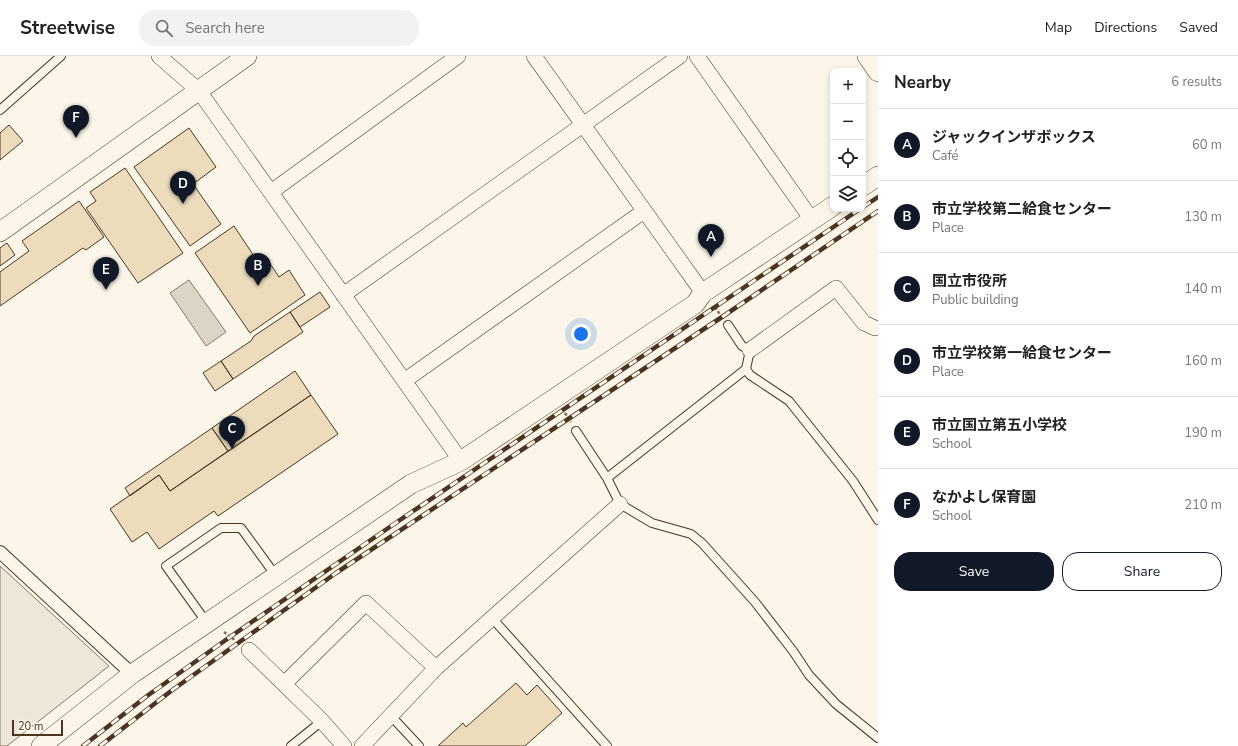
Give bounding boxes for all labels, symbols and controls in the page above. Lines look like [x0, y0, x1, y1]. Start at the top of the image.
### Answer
search box [139, 10, 419, 46]
text: Streetwise [20, 15, 115, 41]
icon: search [153, 17, 175, 39]
text: Search here [185, 18, 265, 38]
text: Map [1045, 18, 1072, 37]
text: Directions [1094, 18, 1157, 37]
text: Saved [1179, 18, 1218, 37]
map controls [830, 68, 866, 212]
button: + [830, 68, 866, 104]
text: Nearby [894, 71, 951, 94]
text: 6 results [1171, 73, 1222, 91]
button: − [830, 104, 866, 140]
pin: F [63, 105, 89, 138]
text: ジャックインザボックス [932, 127, 1096, 147]
text: A [902, 136, 912, 154]
text: 60 m [1192, 136, 1222, 154]
button: locate [830, 140, 866, 176]
text: Café [932, 147, 959, 165]
pin: D [170, 171, 196, 204]
button: layers [830, 176, 866, 212]
text: 市立学校第二給食センター [932, 199, 1112, 219]
text: B [903, 208, 911, 226]
text: 130 m [1184, 208, 1222, 226]
text: Place [932, 219, 964, 237]
pin: A [698, 224, 724, 257]
pin: B [245, 253, 271, 286]
pin: E [93, 257, 119, 290]
text: 国立市役所 [932, 271, 1007, 291]
text: C [903, 280, 911, 298]
text: 140 m [1184, 280, 1222, 298]
text: Public building [932, 291, 1019, 309]
your location [571, 324, 591, 344]
text: 市立学校第一給食センター [932, 343, 1112, 363]
text: D [902, 352, 912, 370]
text: 160 m [1184, 352, 1222, 370]
text: Place [932, 363, 964, 381]
text: 市立国立第五小学校 [932, 415, 1067, 435]
pin: C [219, 416, 245, 449]
text: E [903, 424, 911, 442]
text: 190 m [1184, 424, 1222, 442]
text: School [932, 435, 972, 453]
text: なかよし保育園 [932, 487, 1036, 507]
text: F [903, 496, 911, 514]
text: 210 m [1184, 496, 1222, 514]
text: School [932, 507, 972, 525]
button: Save [894, 552, 1054, 591]
button: Share [1062, 552, 1222, 591]
scale bar [12, 718, 63, 737]
text: 20 m [18, 719, 43, 734]

